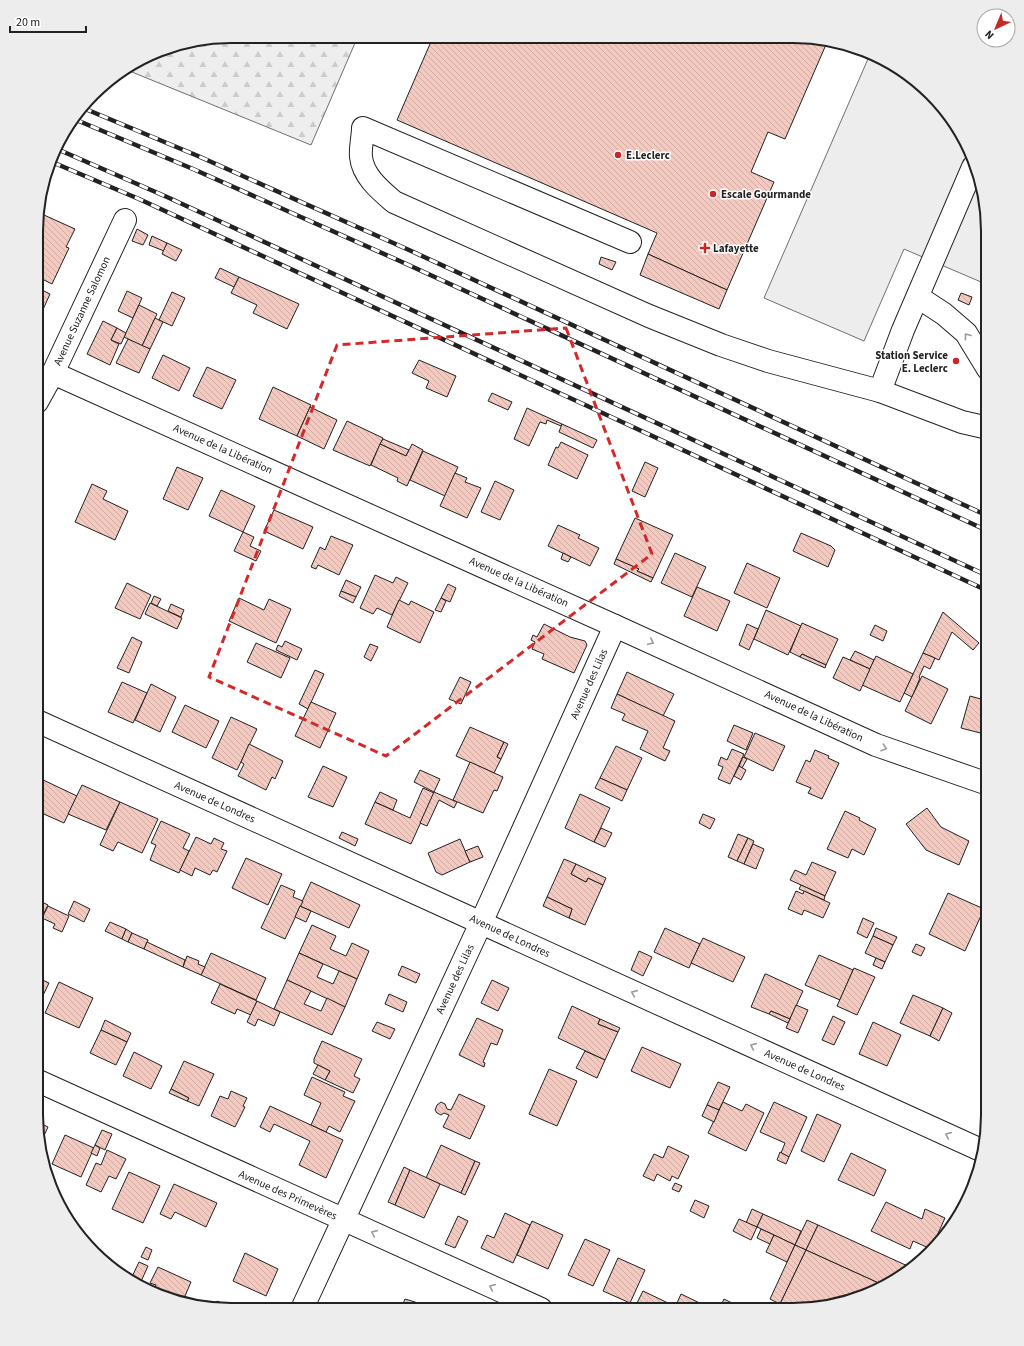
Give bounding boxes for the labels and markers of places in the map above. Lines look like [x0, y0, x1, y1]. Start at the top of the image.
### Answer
place label: E.Leclerc [626, 148, 670, 163]
marker: E.Leclerc [613, 150, 623, 160]
place label: Escale Gourmande [721, 187, 811, 202]
marker: Escale Gourmande [708, 189, 718, 199]
place label: Lafayette [713, 241, 759, 256]
marker: Lafayette [700, 243, 710, 253]
place label: Station Service E. Leclerc [875, 348, 948, 376]
marker: Station Service E. Leclerc [951, 356, 961, 366]

